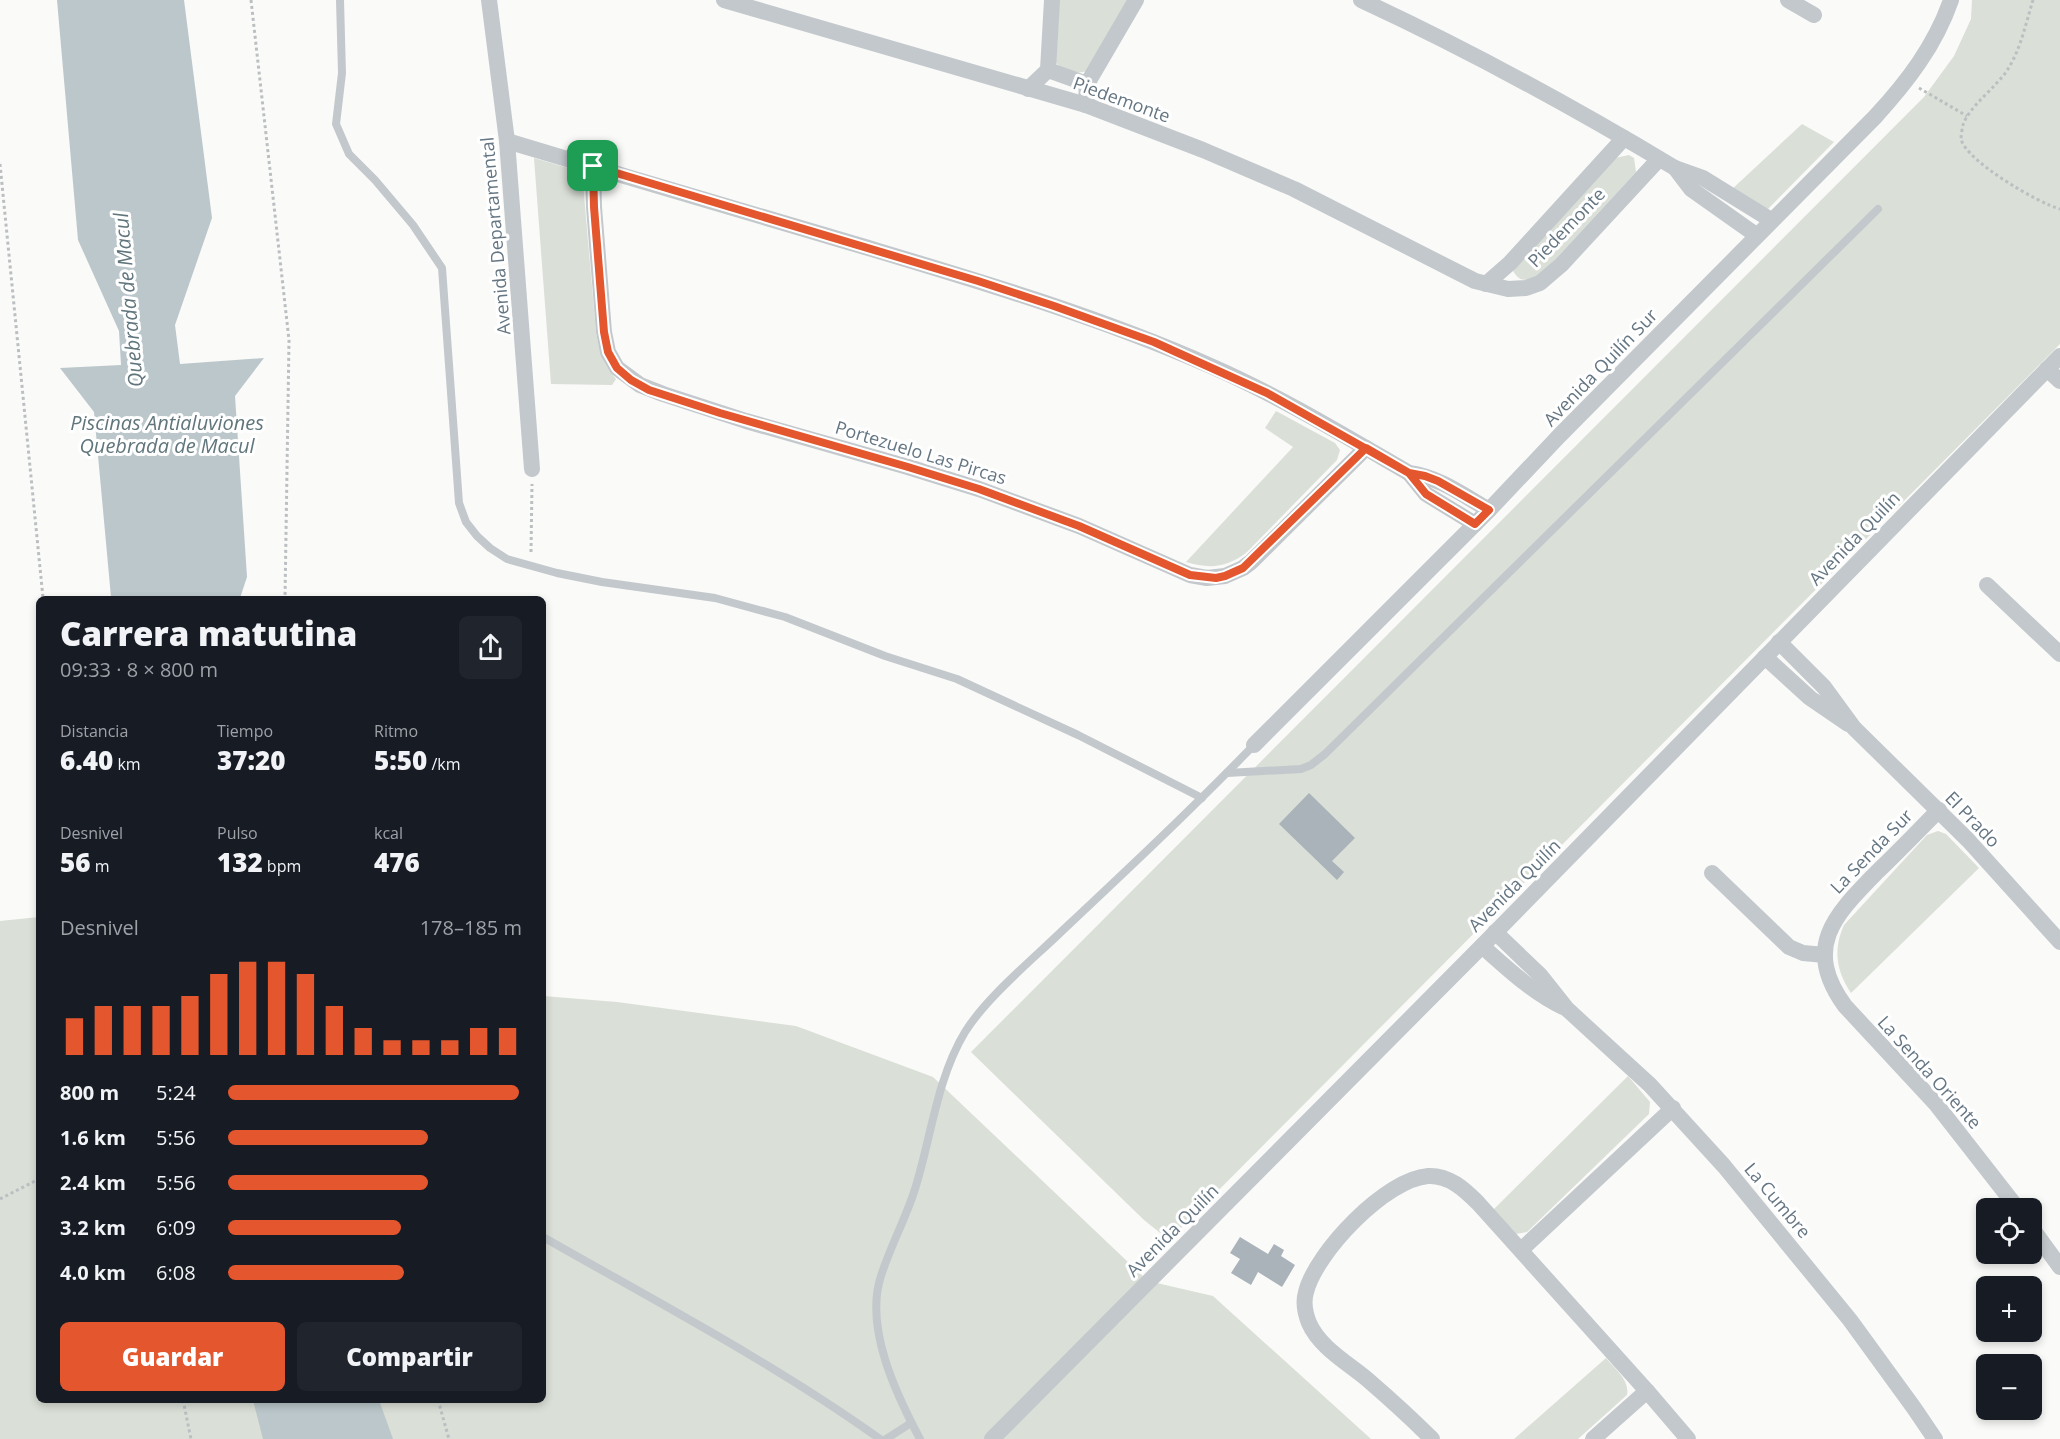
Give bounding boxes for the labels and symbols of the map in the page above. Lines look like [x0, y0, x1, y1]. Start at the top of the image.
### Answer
street label: Piedemonte [1070, 70, 1174, 128]
street label: Avenida Departamental [474, 136, 516, 336]
pin [567, 140, 618, 191]
street label: Piedemonte [1522, 182, 1610, 272]
water label: Quebrada de Macul [107, 211, 149, 388]
street label: Avenida Quilín Sur [1538, 303, 1663, 431]
water label: Piscinas Antialuviones Quebrada de Macul [70, 409, 264, 459]
street label: Portezuelo Las Pircas [832, 415, 1010, 489]
street label: Avenida Quilín [1803, 486, 1905, 590]
street label: El Prado [1940, 786, 2006, 852]
street label: La Senda Sur [1824, 803, 1918, 899]
street label: Avenida Quilín [1463, 834, 1565, 936]
street label: La Senda Oriente [1873, 1010, 1987, 1134]
street label: La Cumbre [1739, 1157, 1817, 1243]
street label: Avenida Quilín [1121, 1179, 1223, 1281]

